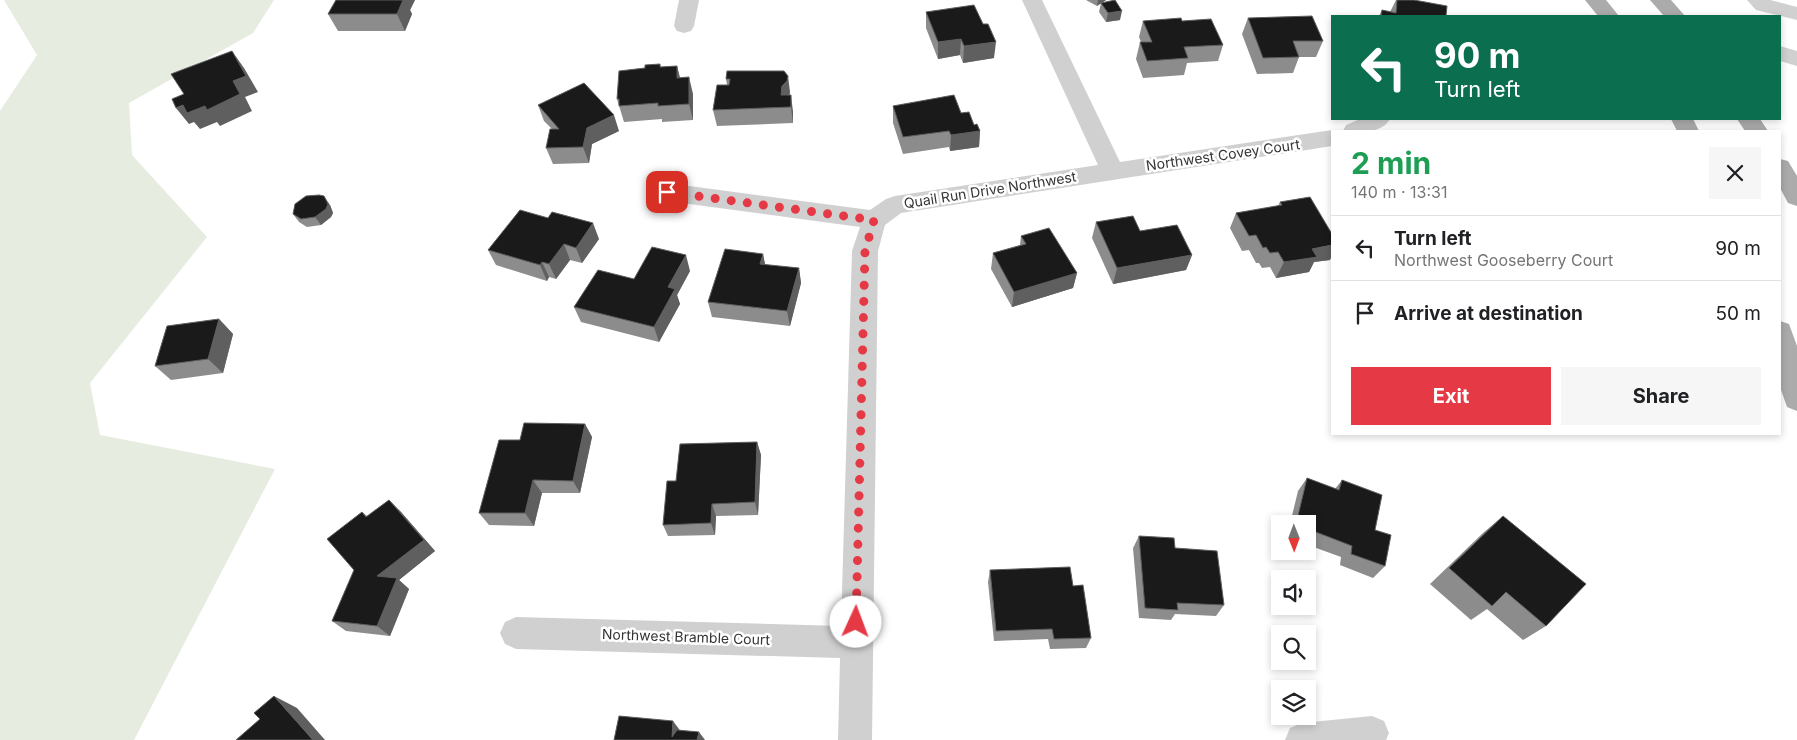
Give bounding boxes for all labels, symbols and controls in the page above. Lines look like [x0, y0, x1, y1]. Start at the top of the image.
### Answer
text: 90 m [1434, 34, 1521, 76]
icon: left [1351, 35, 1416, 100]
text: Turn left [1434, 76, 1520, 102]
street label: Northwest Covey Court [1145, 135, 1301, 174]
text: 2 min [1351, 145, 1431, 181]
button: close [1709, 147, 1761, 199]
street label: Quail Run Drive Northwest [902, 167, 1078, 212]
pin [646, 171, 688, 213]
icon: arrive [653, 178, 681, 206]
text: 140 m · 13:31 [1351, 182, 1447, 202]
text: Turn left [1394, 227, 1472, 250]
icon: left [1351, 234, 1379, 262]
text: 90 m [1715, 237, 1761, 260]
text: Northwest Gooseberry Court [1394, 250, 1613, 270]
icon: arrive [1351, 299, 1379, 327]
text: Arrive at destination [1394, 302, 1583, 325]
text: 50 m [1715, 302, 1761, 325]
button: Exit [1351, 367, 1551, 425]
button: Share [1561, 367, 1761, 425]
north arrow [1271, 515, 1316, 560]
map controls [1271, 515, 1316, 725]
button: sound [1271, 570, 1316, 615]
position arrow [829, 595, 881, 647]
street label: Northwest Bramble Court [602, 625, 771, 648]
button: search [1271, 625, 1316, 670]
button: layers [1271, 680, 1316, 725]

